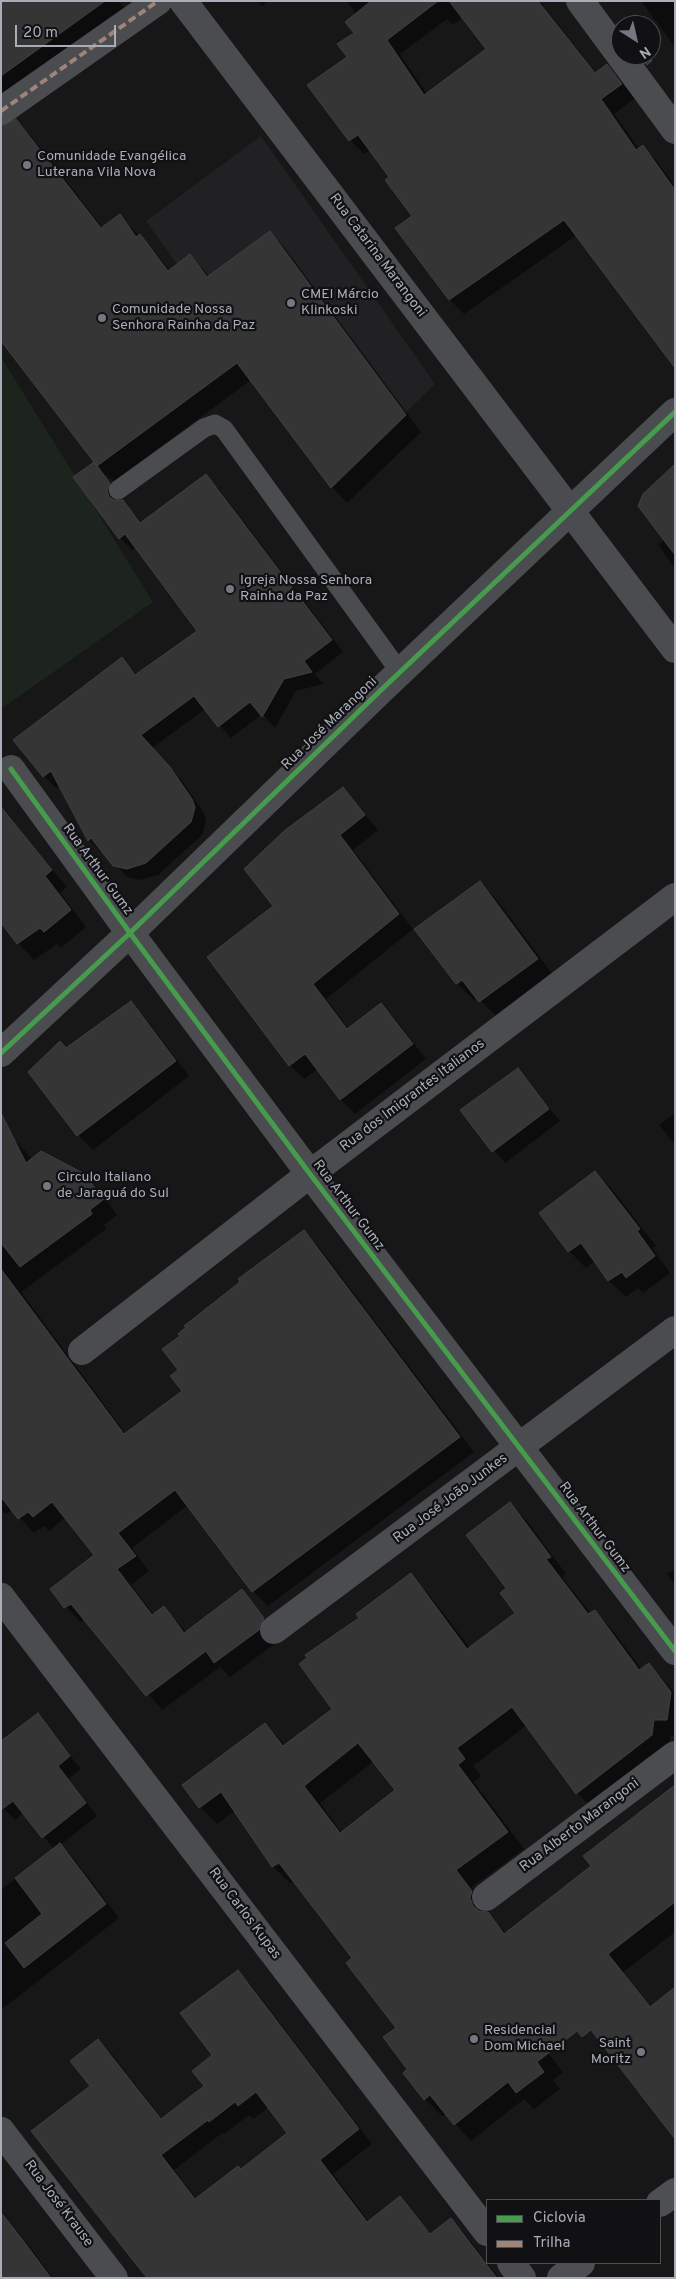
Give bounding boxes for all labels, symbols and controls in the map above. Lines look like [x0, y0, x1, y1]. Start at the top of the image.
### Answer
scale bar [18, 15, 119, 47]
north arrow [611, 15, 661, 65]
text: 20 m [23, 24, 58, 43]
text: N [635, 42, 653, 62]
place label: Comunidade Evangélica Luterana Vila Nova [37, 149, 186, 182]
marker: Comunidade Evangélica Luterana Vila Nova [21, 159, 33, 171]
street label: Rua Catarina Marangoni [325, 191, 429, 321]
place label: CMEI Márcio Klinkoski [301, 287, 379, 320]
marker: CMEI Márcio Klinkoski [285, 297, 297, 309]
place label: Comunidade Nossa Senhora Rainha da Paz [112, 302, 255, 334]
marker: Comunidade Nossa Senhora Rainha da Paz [96, 312, 108, 324]
place label: Igreja Nossa Senhora Rainha da Paz [240, 573, 372, 606]
marker: Igreja Nossa Senhora Rainha da Paz [224, 583, 236, 595]
street label: Rua José Marangoni [279, 674, 381, 774]
street label: Rua Arthur Gumz [58, 821, 136, 919]
street label: Rua dos Imigrantes Italianos [337, 1036, 489, 1156]
street label: Rua Arthur Gumz [308, 1157, 388, 1255]
place label: Circulo Italiano de Jaraguá do Sul [57, 1170, 169, 1202]
marker: Circulo Italiano de Jaraguá do Sul [41, 1180, 53, 1192]
street label: Rua José João Junkes [391, 1451, 511, 1547]
street label: Rua Arthur Gumz [554, 1479, 634, 1577]
street label: Rua Alberto Marangoni [517, 1776, 643, 1876]
street label: Rua Carlos Kupas [204, 1865, 284, 1963]
place label: Residencial Dom Michael [484, 2023, 565, 2056]
marker: Residencial Dom Michael [468, 2033, 480, 2045]
place label: Saint Moritz [591, 2036, 631, 2068]
marker: Saint Moritz [635, 2046, 647, 2058]
street label: Rua José Krause [20, 2157, 96, 2251]
legend [486, 2199, 661, 2264]
text: Ciclovia [533, 2209, 586, 2228]
text: Trilha [533, 2234, 570, 2253]

